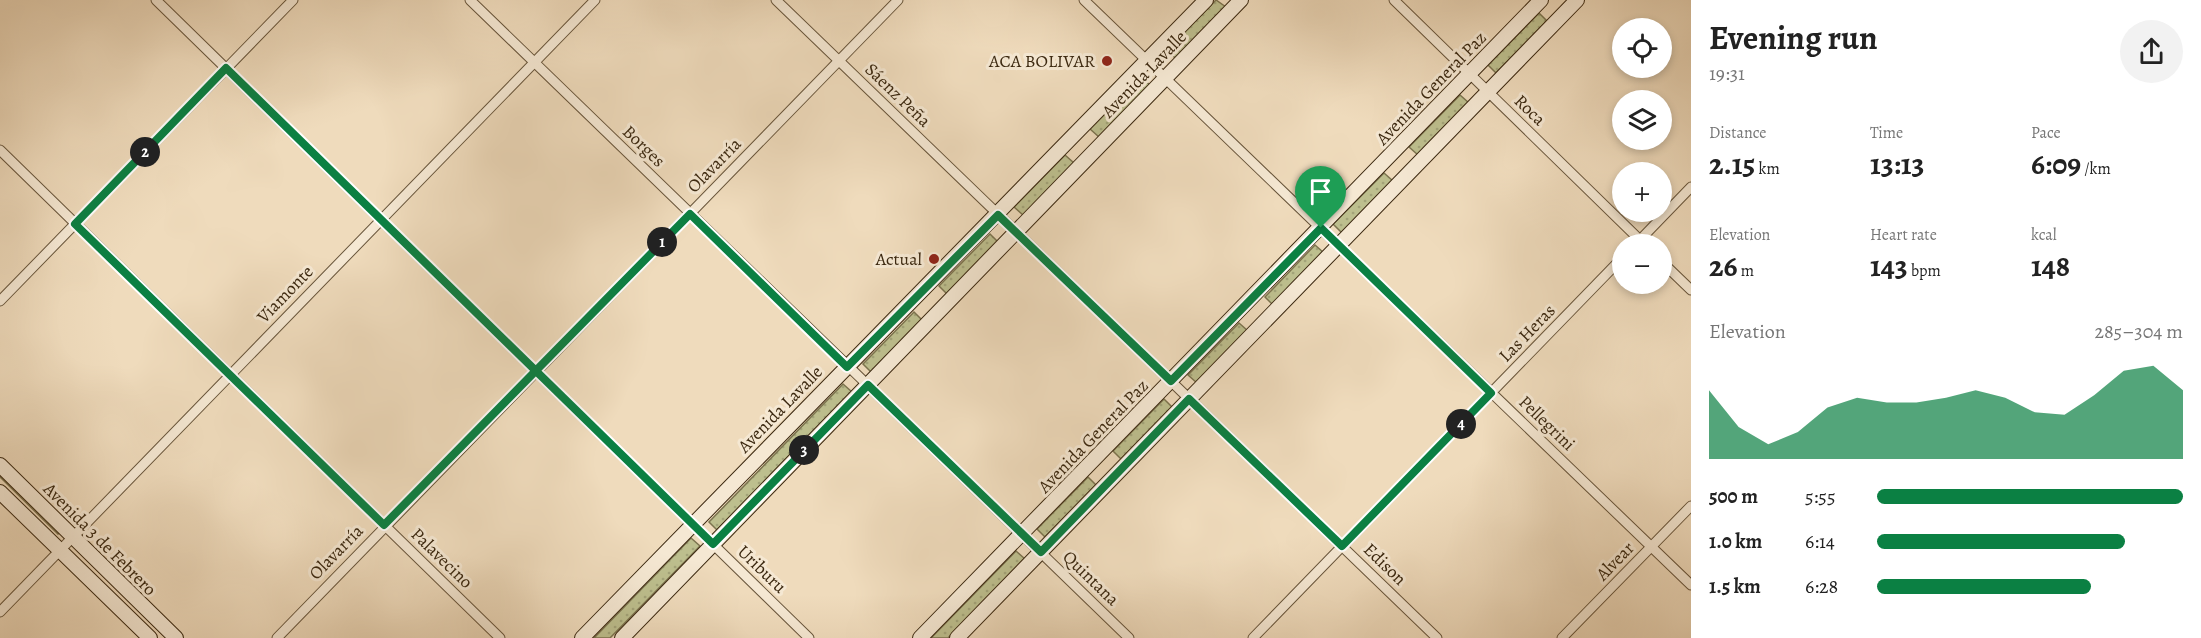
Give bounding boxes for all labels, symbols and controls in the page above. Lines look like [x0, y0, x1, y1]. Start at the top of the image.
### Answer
text: Evening run [1709, 15, 1878, 60]
map controls [1612, 18, 1672, 294]
button: locate [1612, 18, 1672, 78]
button: share [2120, 20, 2183, 83]
street label: Avenida Lavalle [1096, 25, 1192, 124]
street label: Avenida General Paz [1370, 26, 1492, 151]
place label: ACA BOLIVAR [988, 49, 1095, 73]
marker: ACA BOLIVAR [1100, 54, 1114, 68]
street label: Sáenz Peña [860, 58, 937, 133]
text: 19:31 [1709, 60, 1745, 87]
street label: Roca [1509, 89, 1551, 131]
button: layers [1612, 90, 1672, 150]
street label: Borges [617, 120, 671, 172]
text: Distance [1709, 122, 1766, 144]
text: Time [1870, 122, 1903, 144]
text: Pace [2031, 122, 2061, 144]
street label: Olavarría [682, 132, 747, 198]
pin: 2 [130, 137, 160, 167]
text: 2 [141, 141, 149, 163]
text: 2.15 [1709, 144, 1755, 184]
text: 13:13 [1870, 144, 1924, 184]
text: 6:09 [2031, 144, 2081, 184]
text: km [1755, 158, 1780, 180]
text: /km [2081, 158, 2111, 180]
button: + [1612, 162, 1672, 222]
pin [1295, 166, 1346, 228]
icon: arrive [1304, 175, 1337, 208]
text: Elevation [1709, 224, 1770, 246]
text: Heart rate [1870, 224, 1937, 246]
text: kcal [2031, 224, 2057, 246]
pin: 1 [647, 227, 677, 257]
text: 1 [659, 231, 665, 253]
button: − [1612, 234, 1672, 294]
text: 26 [1709, 246, 1738, 286]
text: 143 [1870, 246, 1908, 286]
text: 148 [2031, 246, 2070, 286]
place label: Actual [875, 247, 923, 271]
marker: Actual [927, 252, 941, 266]
street label: Viamonte [251, 260, 318, 329]
text: m [1738, 260, 1754, 282]
text: bpm [1908, 260, 1941, 282]
street label: Las Heras [1493, 299, 1561, 367]
text: Elevation [1709, 318, 1786, 345]
text: 285–304 m [2094, 318, 2183, 345]
street label: Avenida Lavalle [732, 360, 828, 459]
street label: Avenida General Paz [1032, 374, 1154, 499]
street label: Pellegrini [1514, 390, 1580, 456]
pin: 4 [1446, 409, 1476, 439]
text: 4 [1457, 413, 1465, 435]
pin: 3 [789, 435, 819, 465]
text: 3 [801, 439, 807, 461]
street label: Avenida 3 de Febrero [37, 476, 162, 601]
text: 500 m [1709, 483, 1758, 510]
text: 5:55 [1805, 483, 1836, 510]
street label: Olavarría [304, 519, 369, 585]
street label: Palavecino [406, 522, 478, 594]
text: 1.0 km [1709, 528, 1762, 555]
text: 6:14 [1805, 528, 1835, 555]
street label: Alvear [1590, 536, 1640, 586]
street label: Edison [1358, 538, 1412, 590]
street label: Uriburu [732, 540, 792, 598]
street label: Quintana [1058, 545, 1125, 611]
text: 1.5 km [1709, 573, 1761, 600]
text: 6:28 [1805, 573, 1838, 600]

